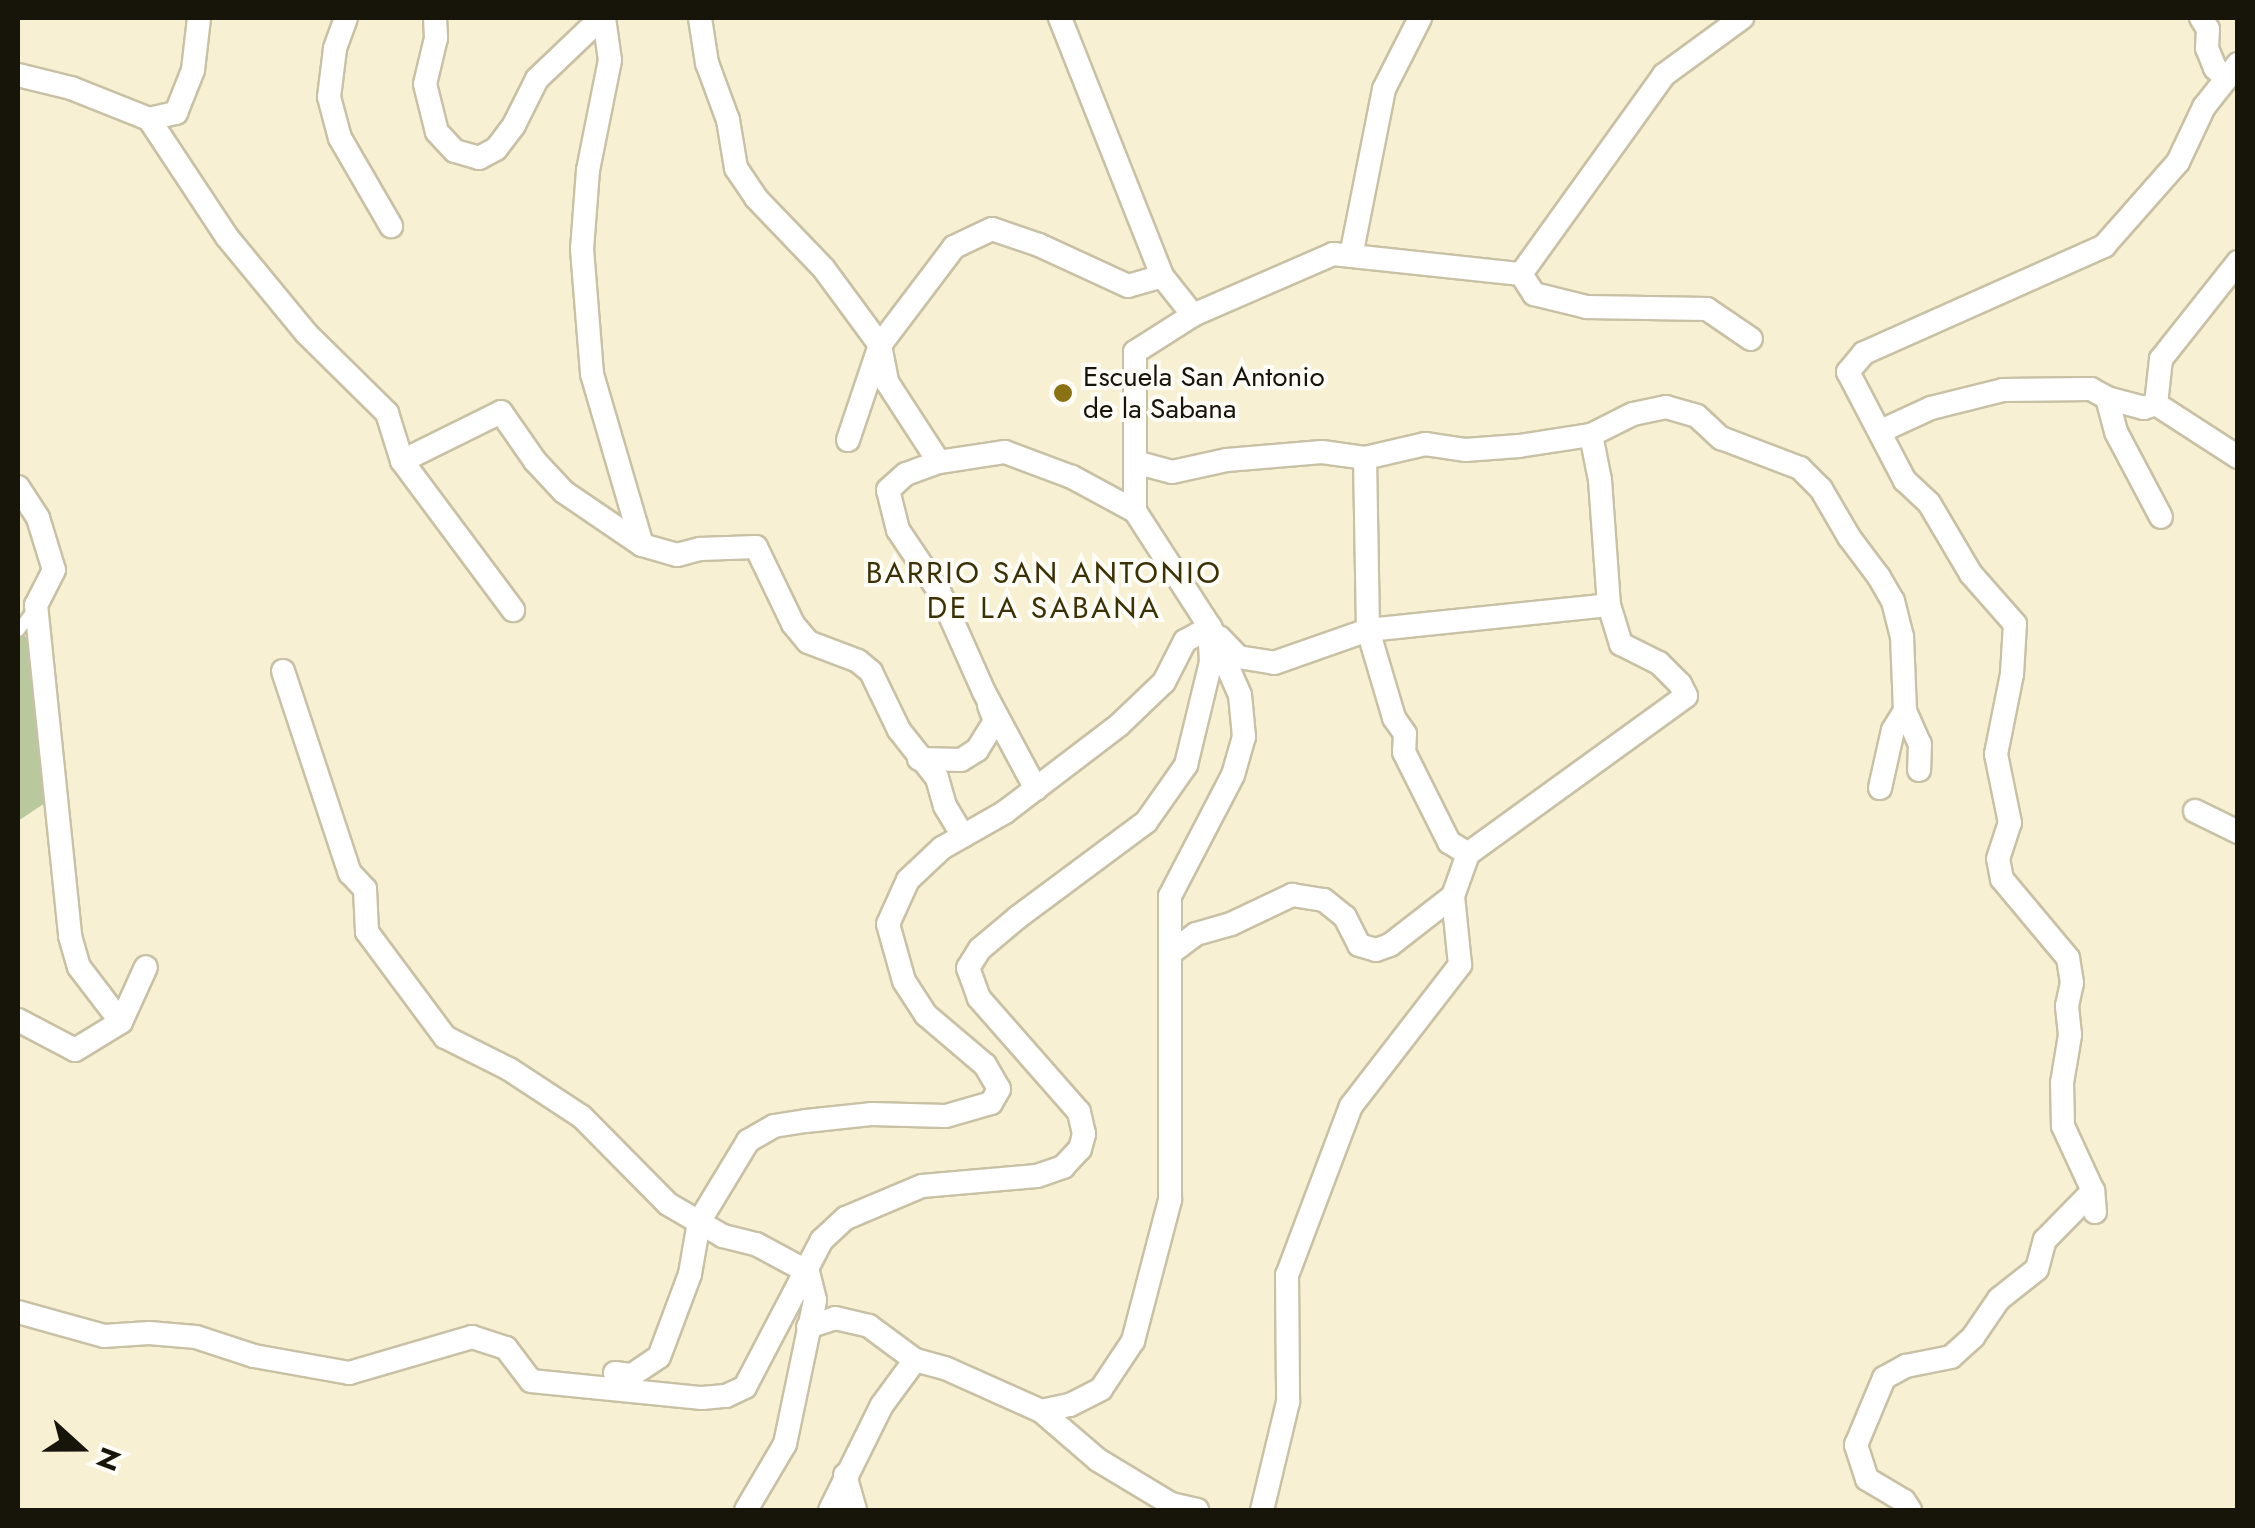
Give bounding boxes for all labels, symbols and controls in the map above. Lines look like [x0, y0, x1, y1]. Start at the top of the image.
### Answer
place label: Escuela San Antonio de la Sabana [1083, 360, 1325, 426]
marker: Escuela San Antonio de la Sabana [1052, 382, 1074, 404]
district label: BARRIO SAN ANTONIO DE LA SABANA [866, 555, 1222, 626]
north arrow [30, 1398, 130, 1498]
text: N [85, 1441, 132, 1477]

